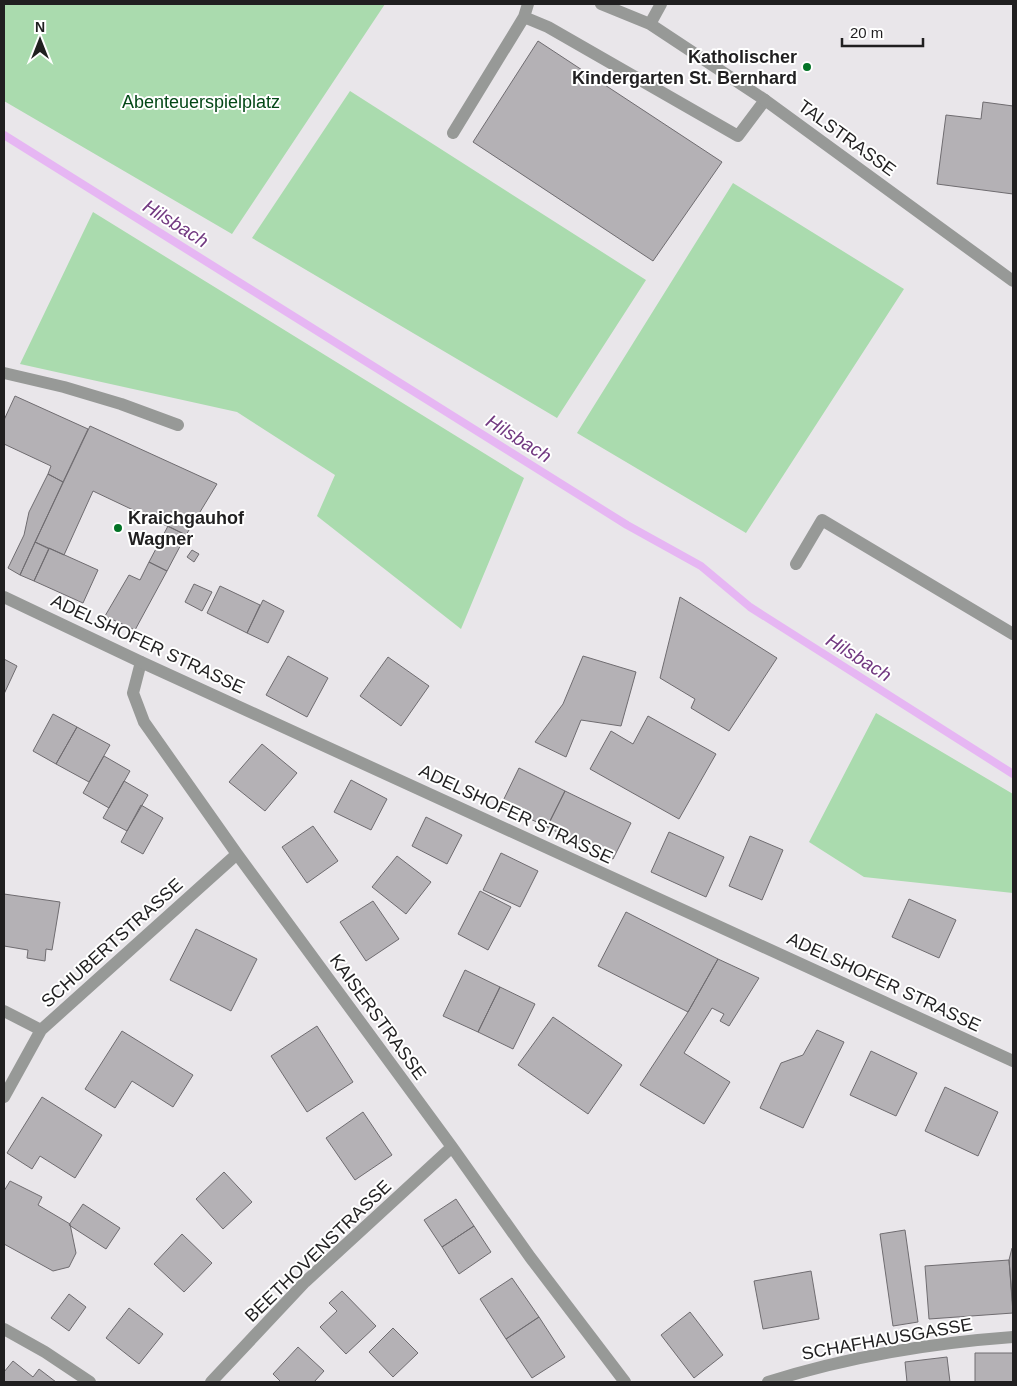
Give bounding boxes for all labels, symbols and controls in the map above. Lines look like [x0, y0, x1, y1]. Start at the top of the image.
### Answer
north arrow [15, 15, 65, 65]
scale bar [842, 15, 923, 47]
text: N [35, 19, 45, 35]
text: 20 m [850, 24, 883, 41]
place label: Katholischer Kindergarten St. Bernhard [572, 47, 797, 88]
marker: Katholischer Kindergarten St. Bernhard [801, 61, 813, 73]
park label: Abenteuerspielplatz [122, 92, 280, 112]
street label: TALSTRASSE [794, 96, 900, 180]
water label: Hilsbach [139, 195, 212, 252]
water label: Hilsbach [482, 410, 555, 467]
place label: Kraichgauhof Wagner [128, 508, 245, 549]
marker: Kraichgauhof Wagner [112, 522, 124, 534]
street label: ADELSHOFER STRASSE [48, 590, 248, 698]
water label: Hilsbach [822, 629, 895, 686]
street label: ADELSHOFER STRASSE [416, 760, 616, 868]
street label: SCHUBERTSTRASSE [37, 874, 187, 1012]
street label: ADELSHOFER STRASSE [784, 928, 984, 1036]
street label: KAISERSTRASSE [326, 950, 430, 1084]
street label: BEETHOVENSTRASSE [241, 1176, 395, 1326]
street label: SCHAFHAUSGASSE [800, 1314, 974, 1364]

